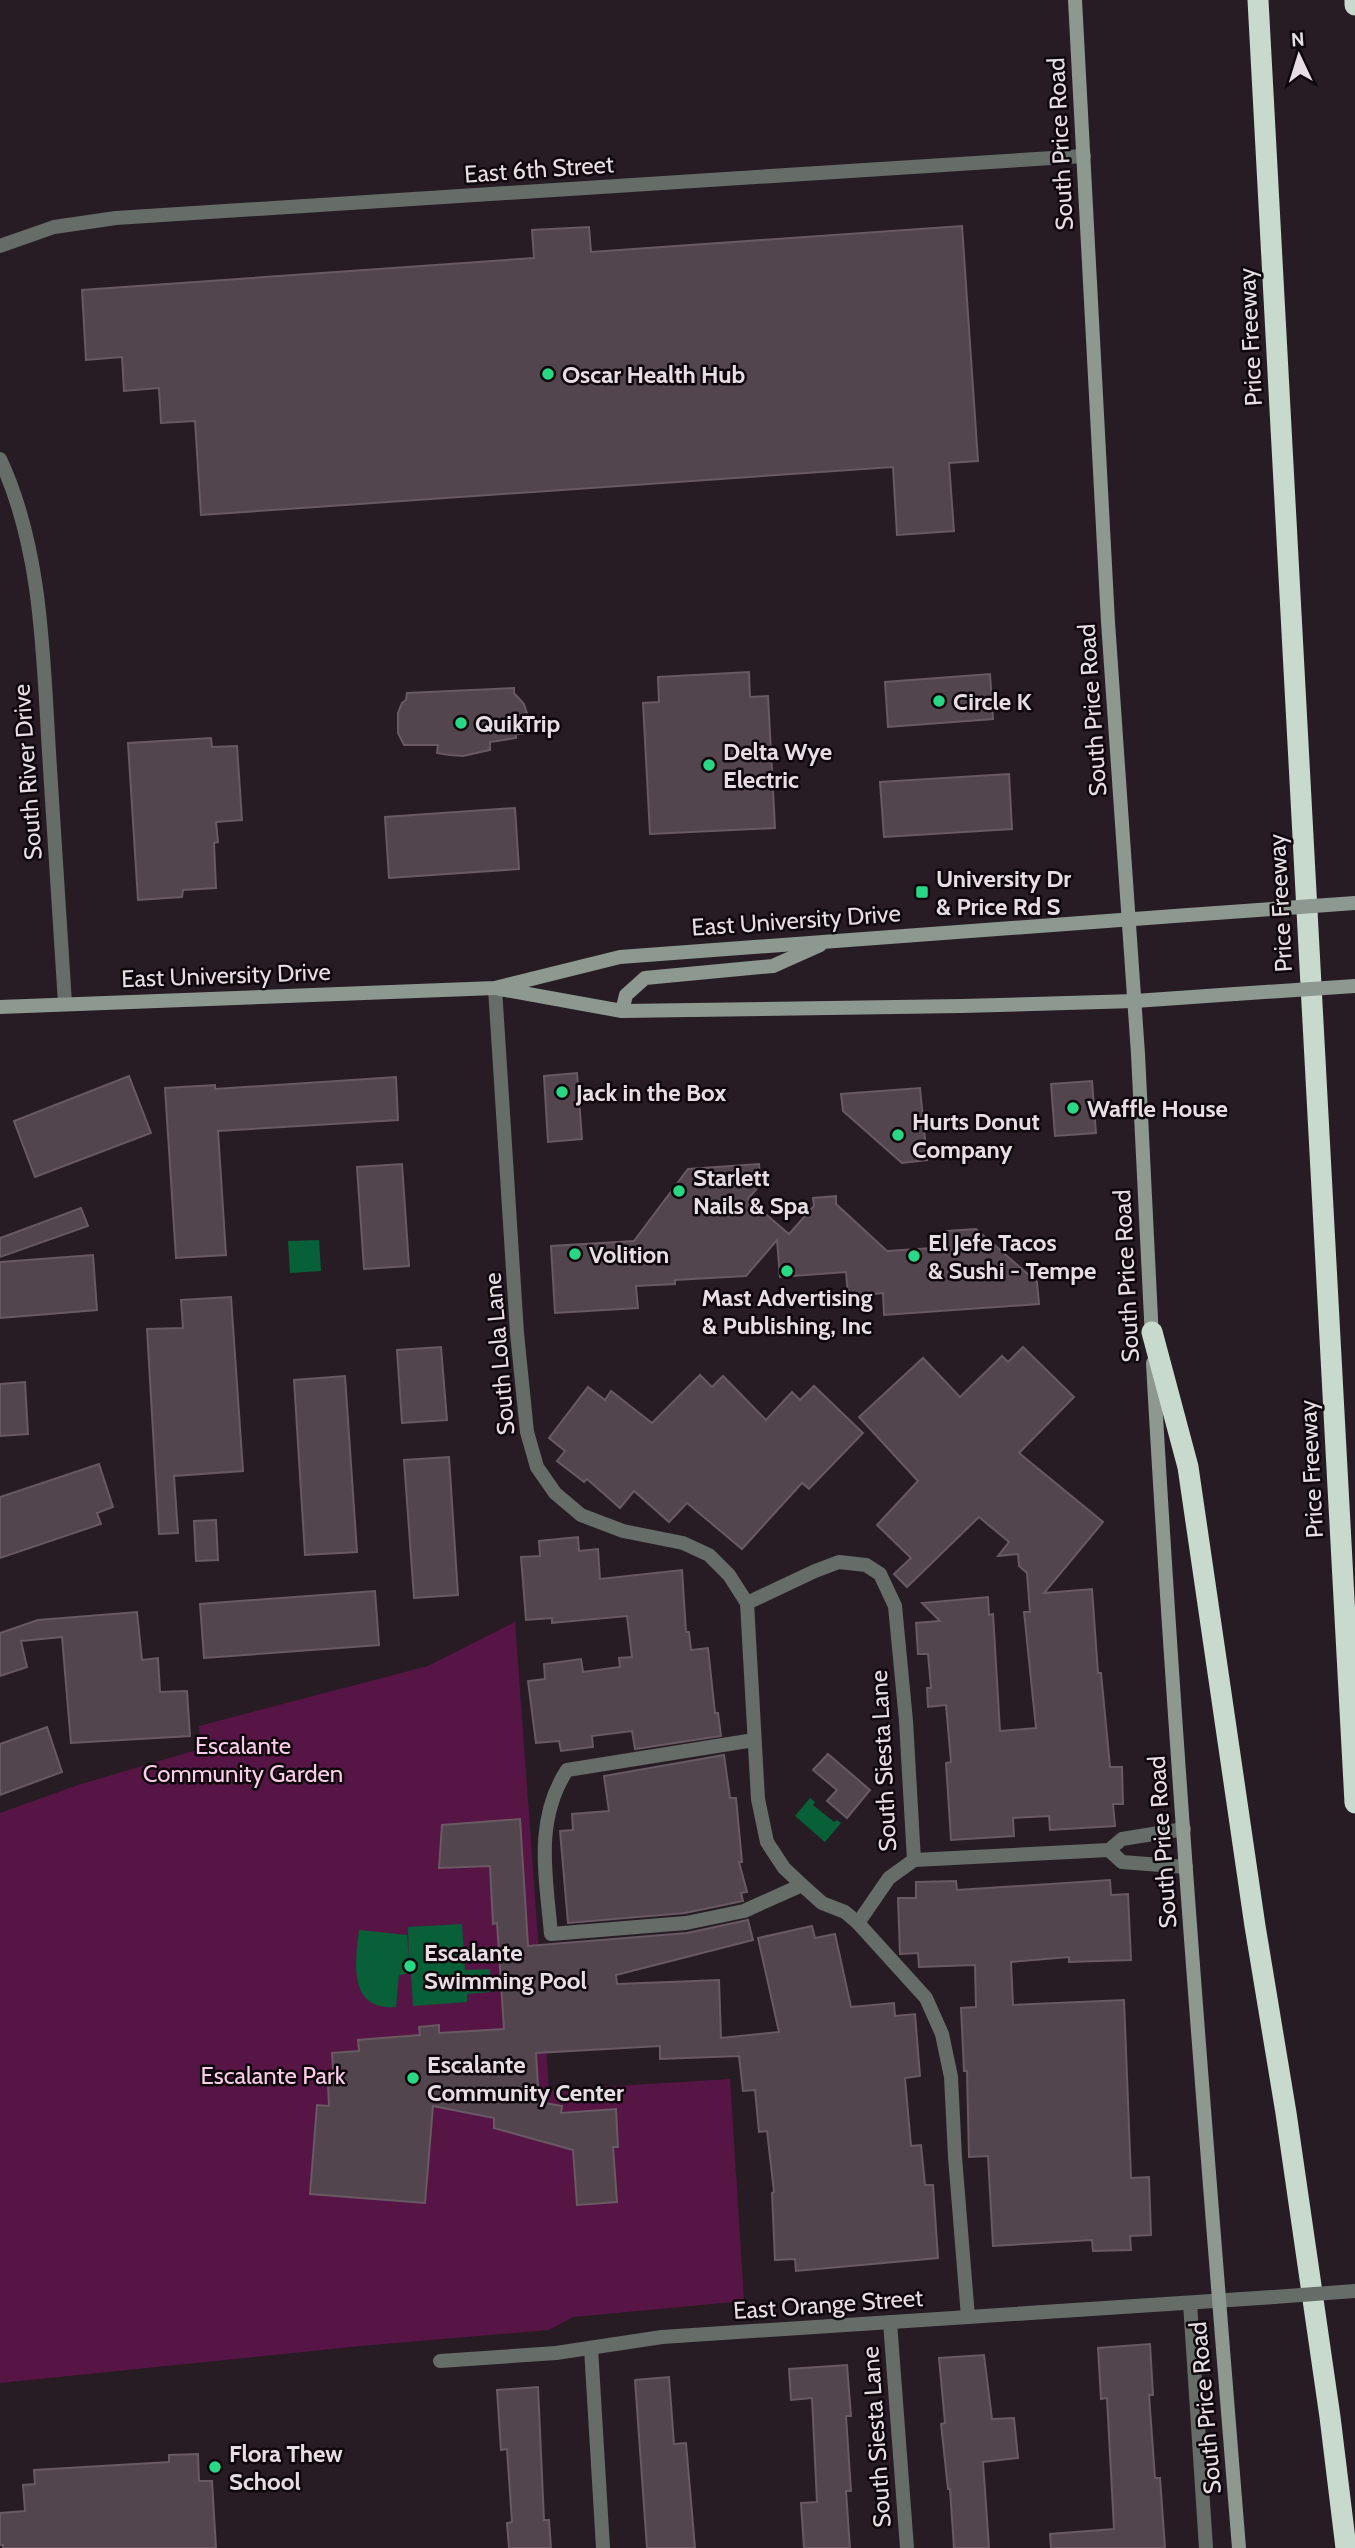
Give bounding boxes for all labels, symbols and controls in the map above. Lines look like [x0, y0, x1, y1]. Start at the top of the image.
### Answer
north arrow [1264, 21, 1334, 91]
text: N [1290, 28, 1305, 51]
street label: South Price Road [1041, 57, 1079, 231]
street label: East 6th Street [463, 149, 615, 189]
street label: Price Freeway [1232, 267, 1268, 407]
place label: Oscar Health Hub [562, 360, 746, 389]
marker: Oscar Health Hub [540, 366, 556, 382]
street label: South Price Road [1072, 623, 1112, 797]
street label: South River Drive [6, 683, 48, 861]
place label: Circle K [953, 687, 1032, 716]
marker: Circle K [931, 693, 947, 709]
place label: QuikTrip [475, 709, 561, 738]
marker: QuikTrip [453, 715, 469, 731]
place label: Delta Wye Electric [723, 737, 832, 794]
marker: Delta Wye Electric [701, 757, 717, 773]
street label: Price Freeway [1262, 833, 1298, 973]
place label: University Dr & Price Rd S [936, 864, 1071, 921]
marker: University Dr & Price Rd S [914, 884, 930, 900]
street label: East University Drive [690, 898, 902, 942]
street label: East University Drive [121, 957, 331, 993]
place label: Jack in the Box [575, 1078, 726, 1107]
marker: Jack in the Box [554, 1084, 570, 1100]
place label: Waffle House [1087, 1094, 1228, 1123]
marker: Waffle House [1065, 1100, 1081, 1116]
place label: Hurts Donut Company [912, 1107, 1040, 1164]
marker: Hurts Donut Company [890, 1127, 906, 1143]
place label: Starlett Nails & Spa [693, 1163, 809, 1220]
marker: Starlett Nails & Spa [671, 1183, 687, 1199]
street label: South Price Road [1107, 1189, 1145, 1363]
place label: El Jefe Tacos & Sushi - Tempe [928, 1228, 1096, 1285]
place label: Volition [589, 1240, 669, 1269]
marker: Volition [567, 1246, 583, 1262]
marker: El Jefe Tacos & Sushi - Tempe [906, 1248, 922, 1264]
marker: Mast Advertising & Publishing, Inc [779, 1263, 795, 1279]
street label: South Lola Lane [477, 1271, 521, 1437]
place label: Mast Advertising & Publishing, Inc [701, 1283, 873, 1340]
street label: Price Freeway [1293, 1399, 1329, 1539]
street label: South Siesta Lane [864, 1669, 902, 1853]
park label: Escalante Community Garden [143, 1731, 343, 1788]
street label: South Price Road [1142, 1755, 1182, 1929]
place label: Escalante Swimming Pool [424, 1938, 587, 1995]
marker: Escalante Swimming Pool [402, 1958, 418, 1974]
place label: Escalante Community Center [427, 2050, 624, 2107]
park label: Escalante Park [201, 2061, 346, 2090]
marker: Escalante Community Center [405, 2070, 421, 2086]
street label: East Orange Street [732, 2283, 924, 2325]
street label: South Price Road [1183, 2321, 1227, 2495]
street label: South Siesta Lane [855, 2345, 897, 2529]
place label: Flora Thew School [229, 2439, 343, 2496]
marker: Flora Thew School [207, 2459, 223, 2475]

